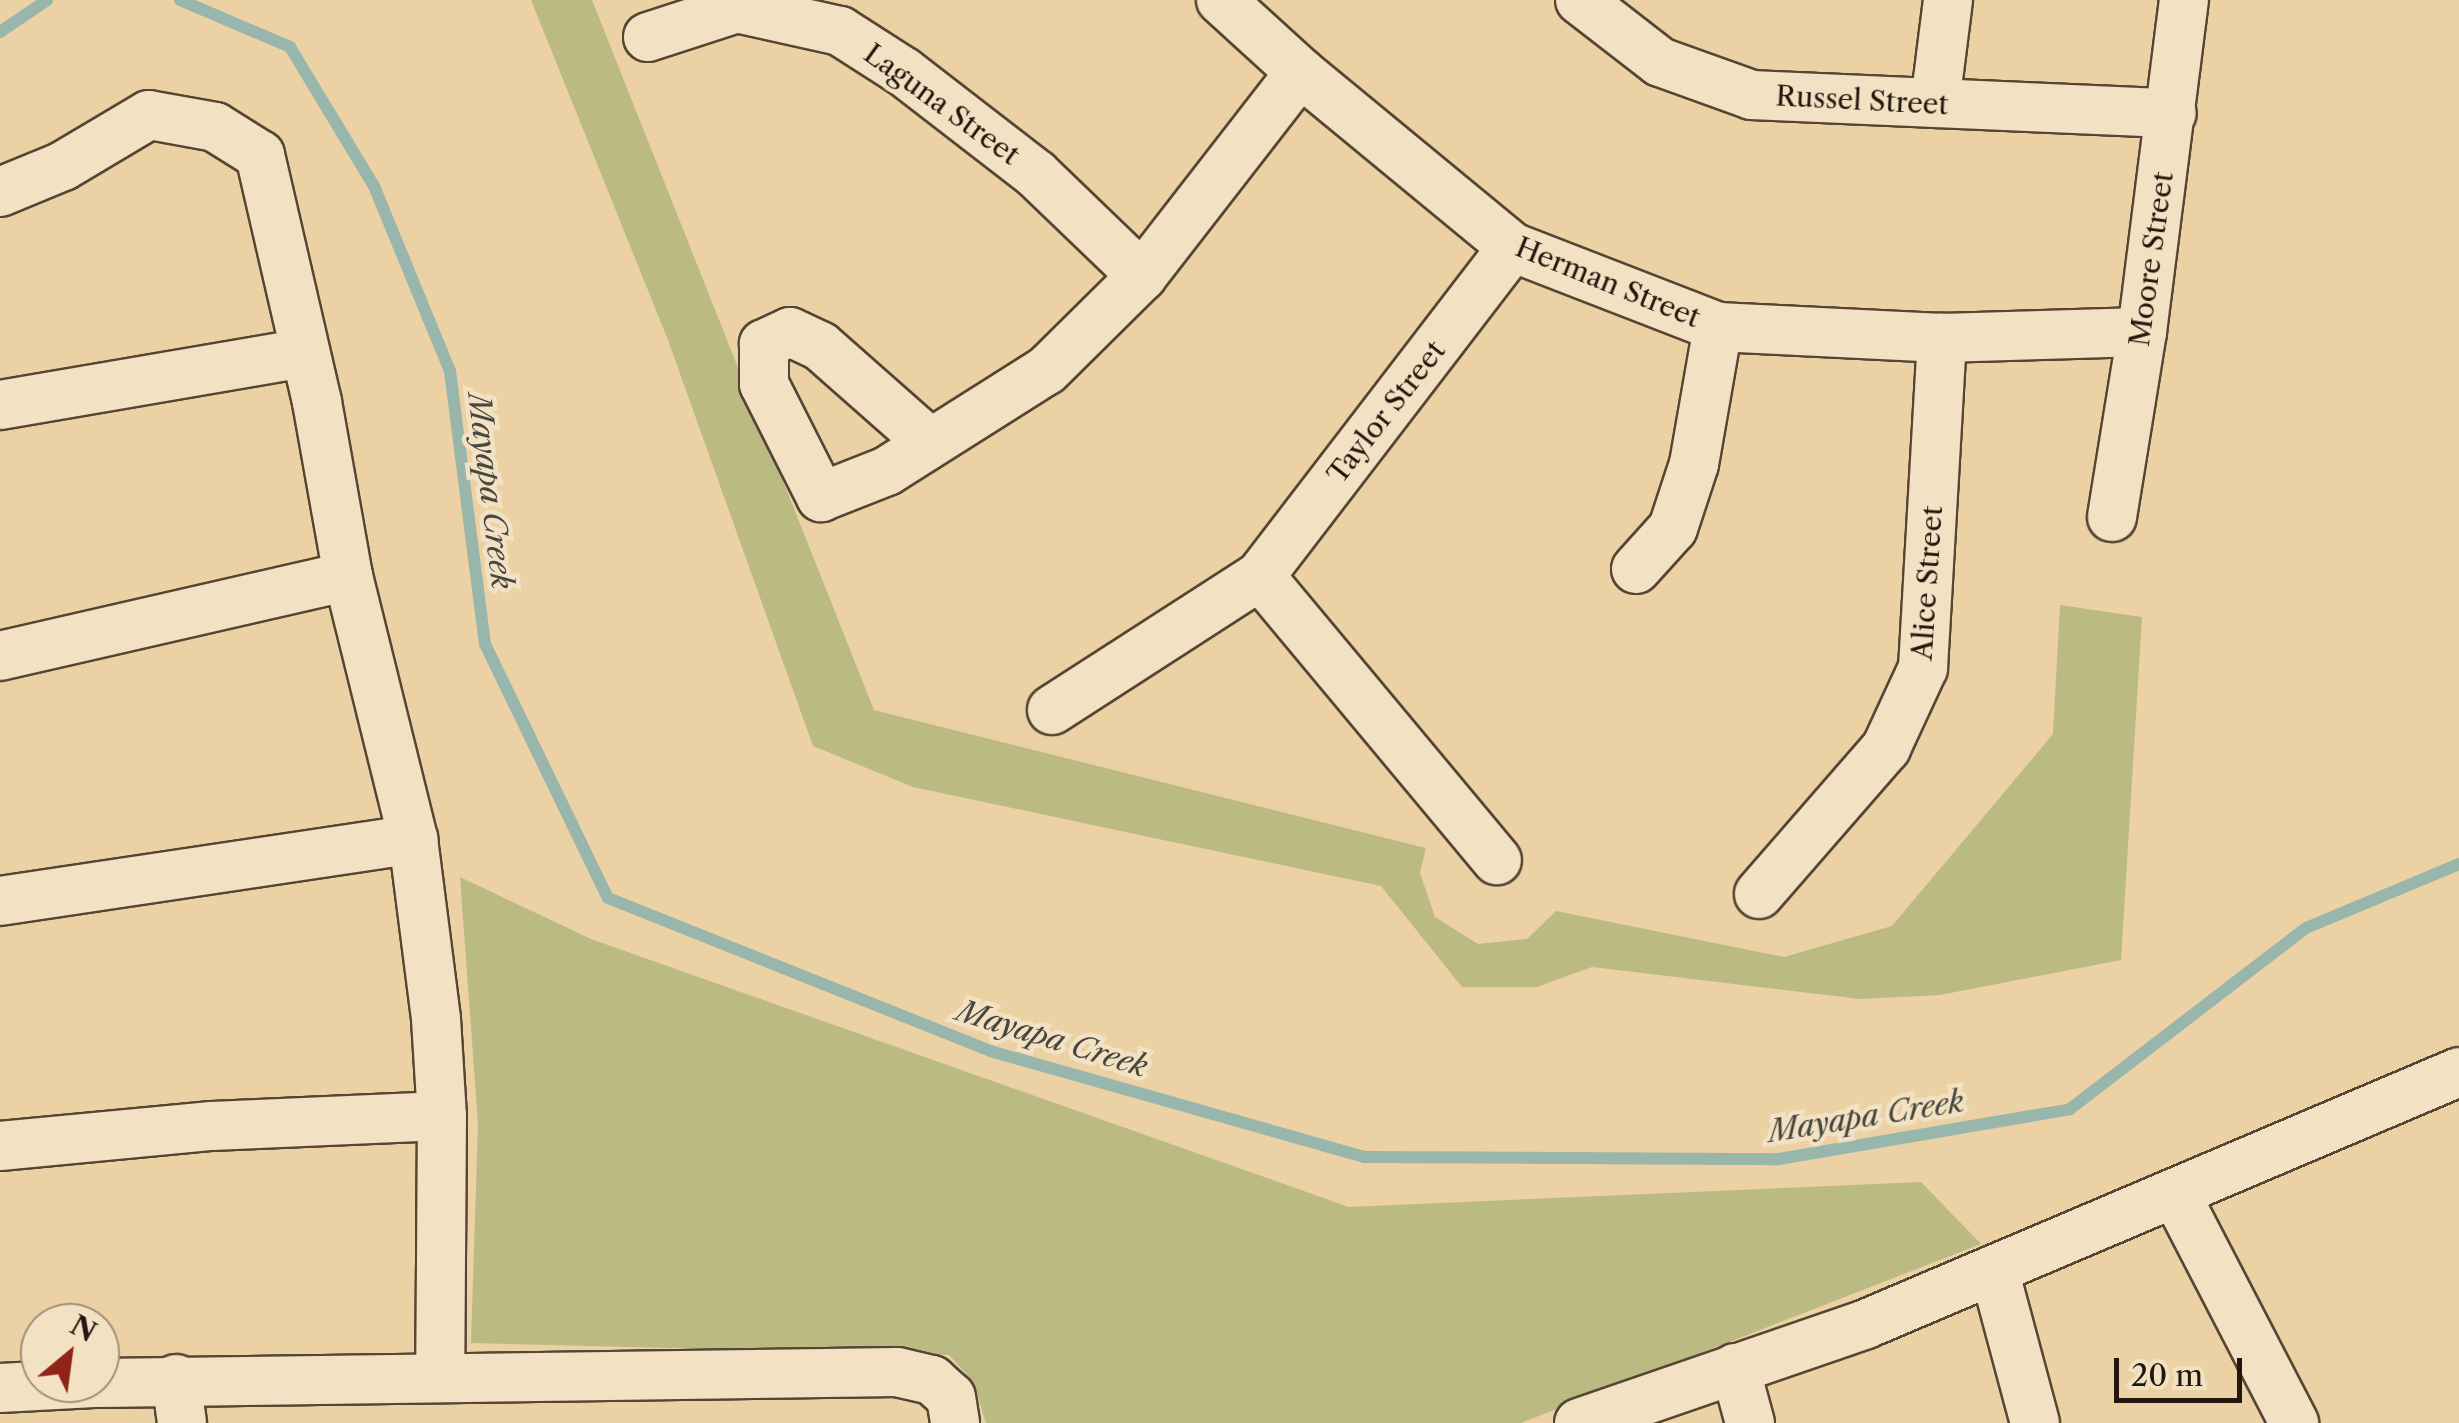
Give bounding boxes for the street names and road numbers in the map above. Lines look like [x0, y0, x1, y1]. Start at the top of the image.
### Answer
street label: Laguna Street [858, 36, 1026, 172]
street label: Russel Street [1775, 79, 1949, 121]
street label: Moore Street [2122, 170, 2180, 348]
street label: Herman Street [1511, 230, 1705, 334]
street label: Taylor Street [1320, 334, 1452, 490]
street label: Alice Street [1905, 505, 1949, 661]

